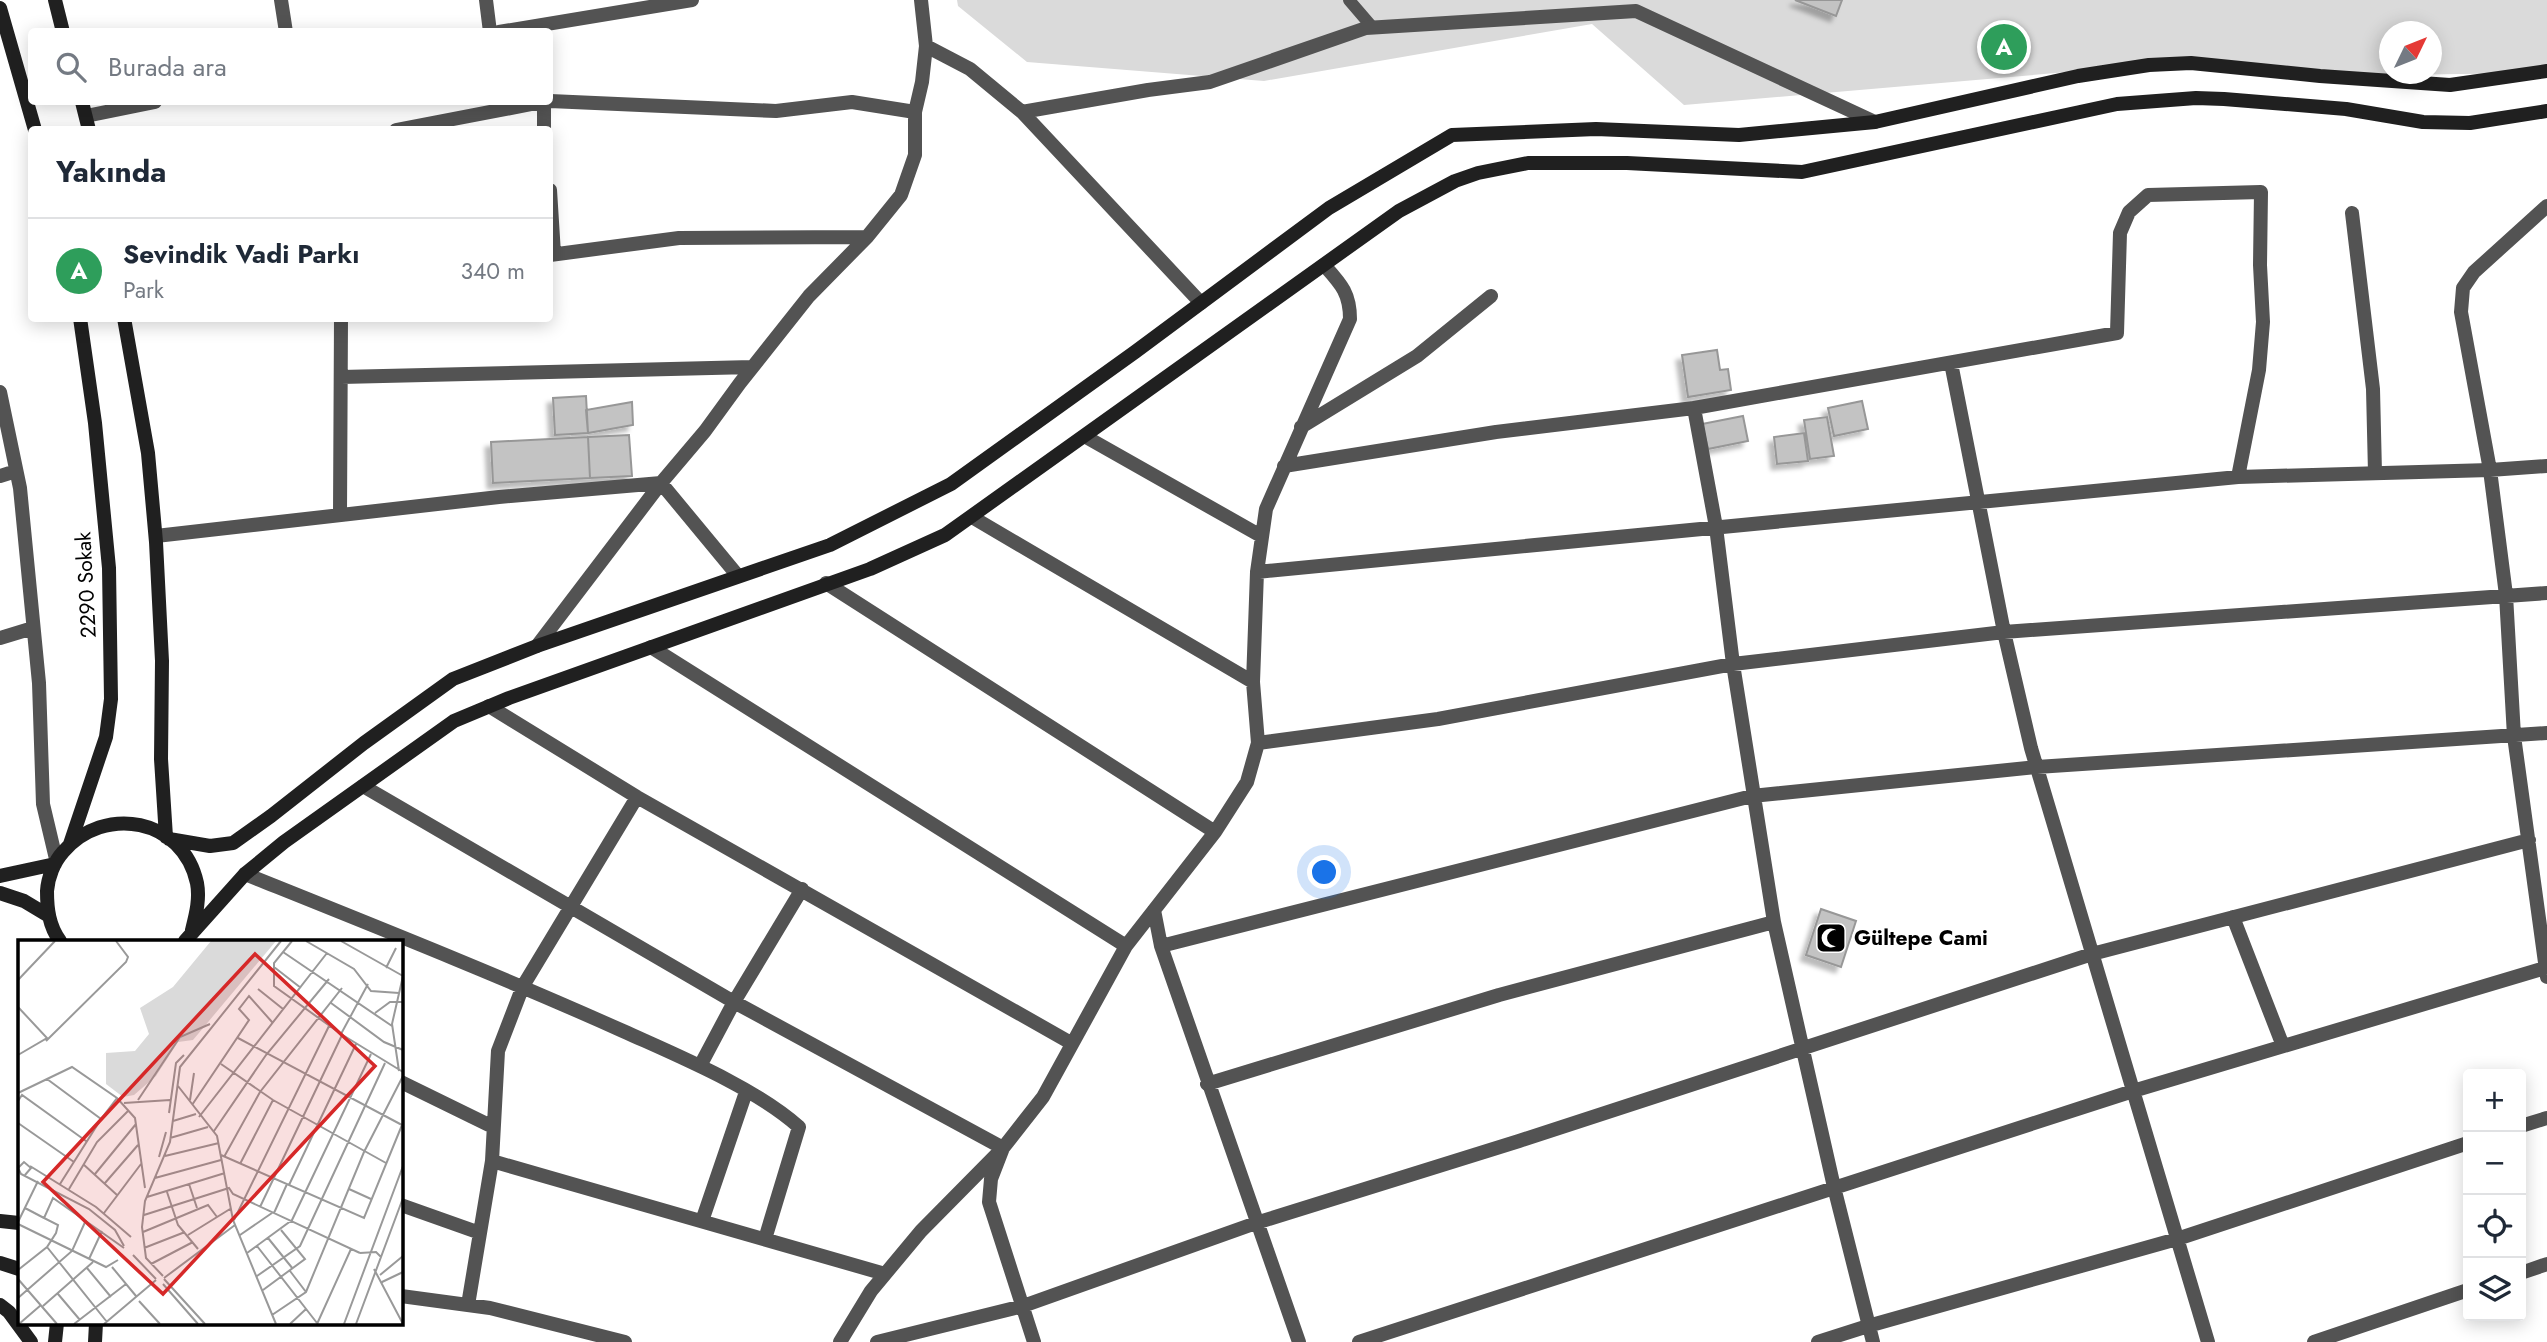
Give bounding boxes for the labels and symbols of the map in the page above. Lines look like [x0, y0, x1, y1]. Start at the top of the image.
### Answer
pin: A [1981, 21, 2027, 73]
north arrow [2379, 21, 2442, 84]
street label: 2290 Sokak [68, 530, 104, 639]
your location [1307, 855, 1341, 889]
mosque icon: Gültepe Cami [1814, 921, 1848, 955]
place label: Gültepe Cami [1854, 923, 1988, 953]
inset map [18, 940, 402, 1324]

